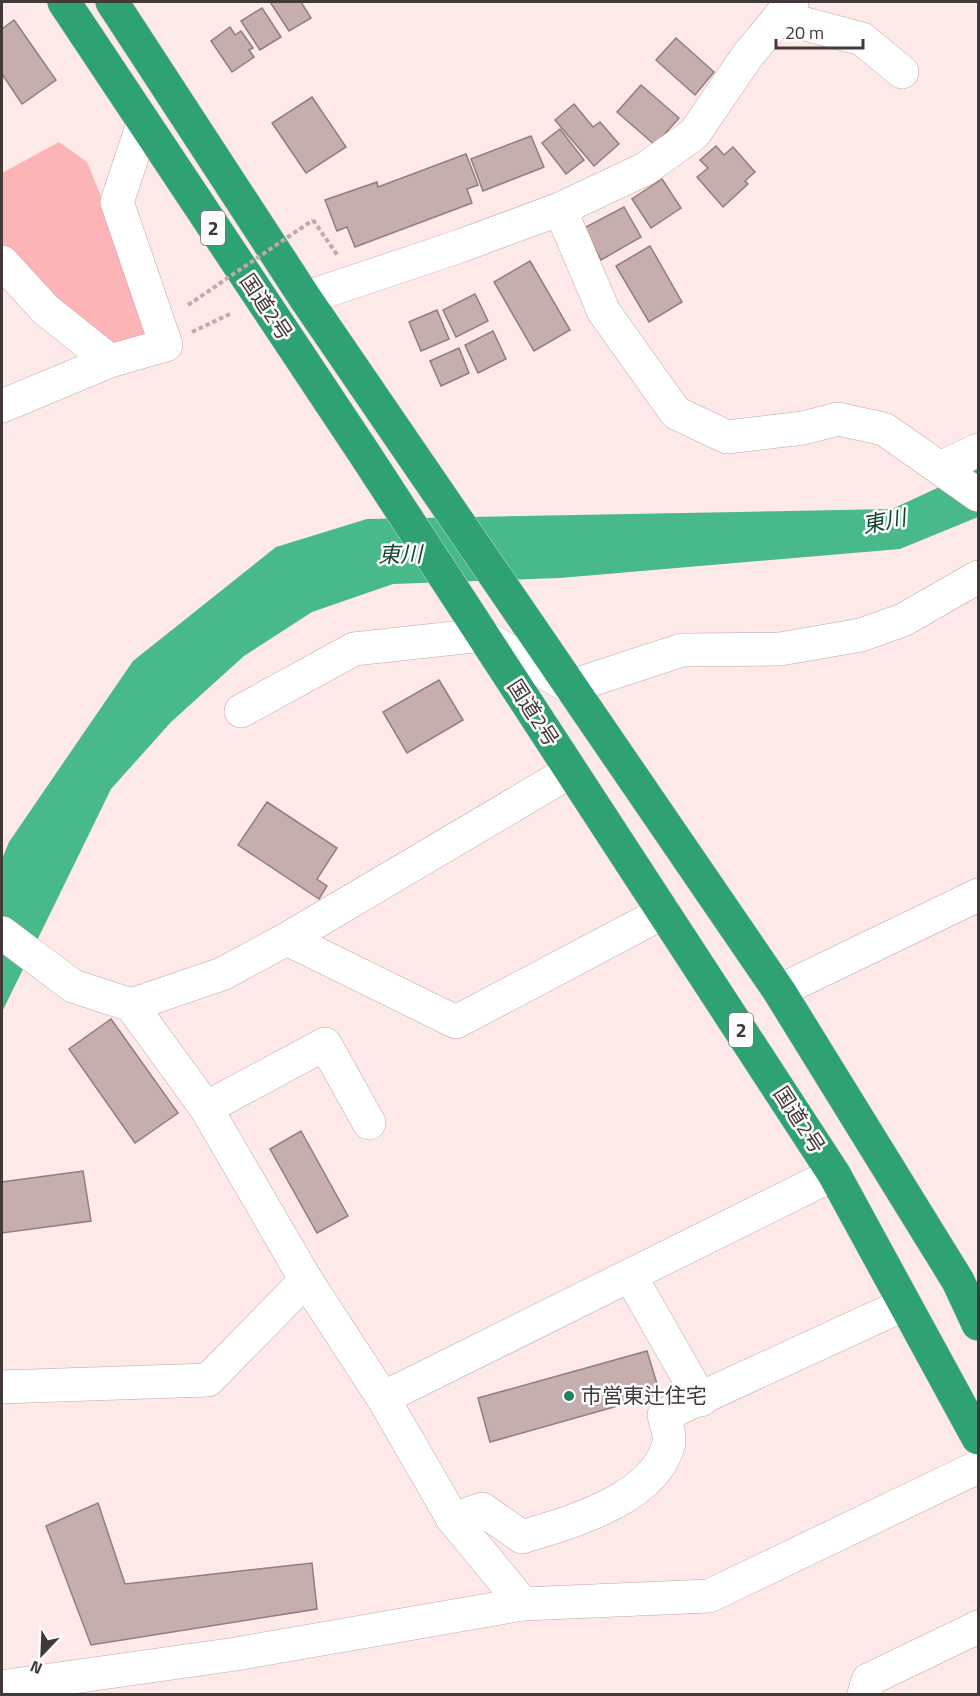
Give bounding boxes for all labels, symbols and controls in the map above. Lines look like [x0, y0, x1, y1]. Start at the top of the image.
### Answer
scale bar [776, 12, 863, 50]
text: 20 m [785, 19, 824, 46]
road number: 2 [201, 211, 225, 245]
street label: 国道2号 [233, 267, 301, 346]
water label: 東川 [859, 500, 911, 542]
water label: 東川 [378, 537, 424, 571]
street label: 国道2号 [500, 672, 568, 753]
road number: 2 [729, 1013, 753, 1047]
street label: 国道2号 [766, 1079, 834, 1160]
place label: 市営東辻住宅 [581, 1379, 707, 1411]
marker: 市営東辻住宅 [562, 1389, 576, 1403]
north arrow [12, 1624, 72, 1684]
text: N [26, 1655, 46, 1681]

